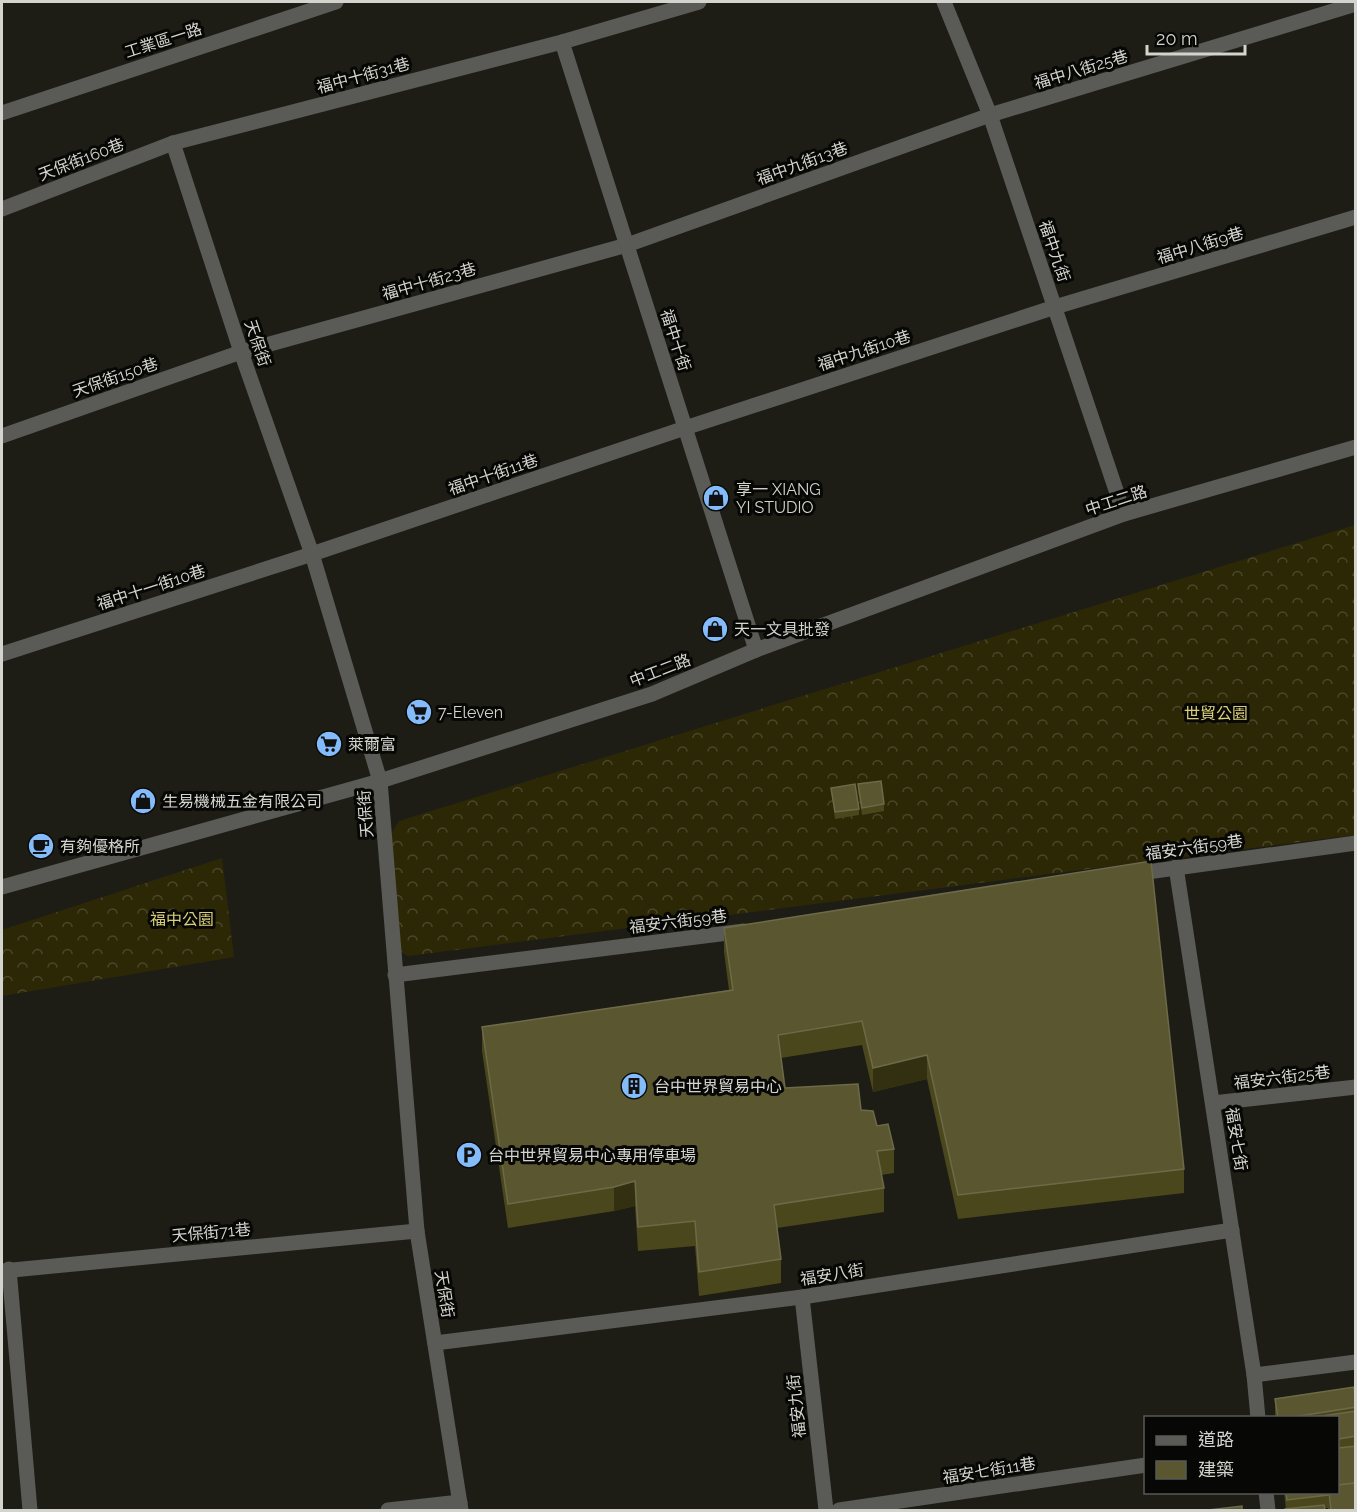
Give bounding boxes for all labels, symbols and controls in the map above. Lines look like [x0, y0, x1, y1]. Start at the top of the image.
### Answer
scale bar [1147, 18, 1244, 56]
street label: 工業區一路 [122, 19, 204, 62]
text: 20 m [1156, 28, 1198, 49]
street label: 福中八街25巷 [1032, 46, 1130, 93]
street label: 福中十街31巷 [315, 54, 412, 97]
street label: 天保街160巷 [36, 134, 127, 185]
street label: 福中九街13巷 [754, 138, 850, 189]
street label: 福中九街 [1035, 218, 1074, 285]
street label: 福中八街9巷 [1155, 223, 1246, 268]
street label: 福中十街23巷 [380, 259, 478, 304]
street label: 福中十街 [657, 307, 694, 374]
street label: 天保街 [241, 317, 274, 369]
street label: 福中九街10巷 [815, 327, 913, 374]
street label: 天保街150巷 [70, 354, 161, 401]
street label: 福中十街11巷 [446, 450, 541, 499]
place label: 享一 XIANG YI STUDIO [736, 480, 821, 517]
street label: 中工二路 [1083, 482, 1150, 519]
shop icon: 享一 XIANG YI STUDIO [701, 483, 731, 513]
street label: 福中十一街10巷 [95, 561, 208, 614]
shop icon: 天一文具批發 [700, 614, 730, 644]
place label: 天一文具批發 [734, 620, 830, 639]
street label: 中工二路 [627, 650, 693, 691]
supermarket icon: 7-Eleven [404, 697, 434, 727]
place label: 7-Eleven [438, 703, 503, 722]
park label: 世貿公園 [1184, 704, 1248, 723]
supermarket icon: 萊爾富 [314, 729, 344, 759]
place label: 萊爾富 [348, 735, 396, 754]
shop icon: 生易機械五金有限公司 [128, 786, 158, 816]
street label: 天保街 [354, 789, 377, 839]
place label: 生易機械五金有限公司 [162, 792, 322, 811]
cafe icon: 有夠優格所 [26, 831, 56, 861]
street label: 福安六街59巷 [1144, 831, 1244, 864]
place label: 有夠優格所 [60, 837, 140, 856]
street label: 福安六街59巷 [628, 906, 728, 937]
park label: 福中公園 [150, 910, 214, 929]
street label: 福安六街25巷 [1233, 1062, 1331, 1093]
building icon: 台中世界貿易中心 [619, 1071, 649, 1101]
place label: 台中世界貿易中心 [654, 1077, 782, 1096]
street label: 福安七街 [1222, 1106, 1251, 1172]
parking icon: 台中世界貿易中心專用停車場 [454, 1140, 484, 1170]
place label: 台中世界貿易中心專用停車場 [488, 1146, 696, 1165]
street label: 天保街71巷 [171, 1220, 251, 1245]
street label: 福安八街 [799, 1260, 865, 1289]
street label: 天保街 [431, 1269, 458, 1319]
street label: 福安九街 [784, 1373, 809, 1439]
legend [1144, 1416, 1339, 1494]
text: 道路 [1198, 1429, 1234, 1450]
street label: 福安七街11巷 [941, 1454, 1037, 1487]
text: 建築 [1198, 1459, 1234, 1480]

